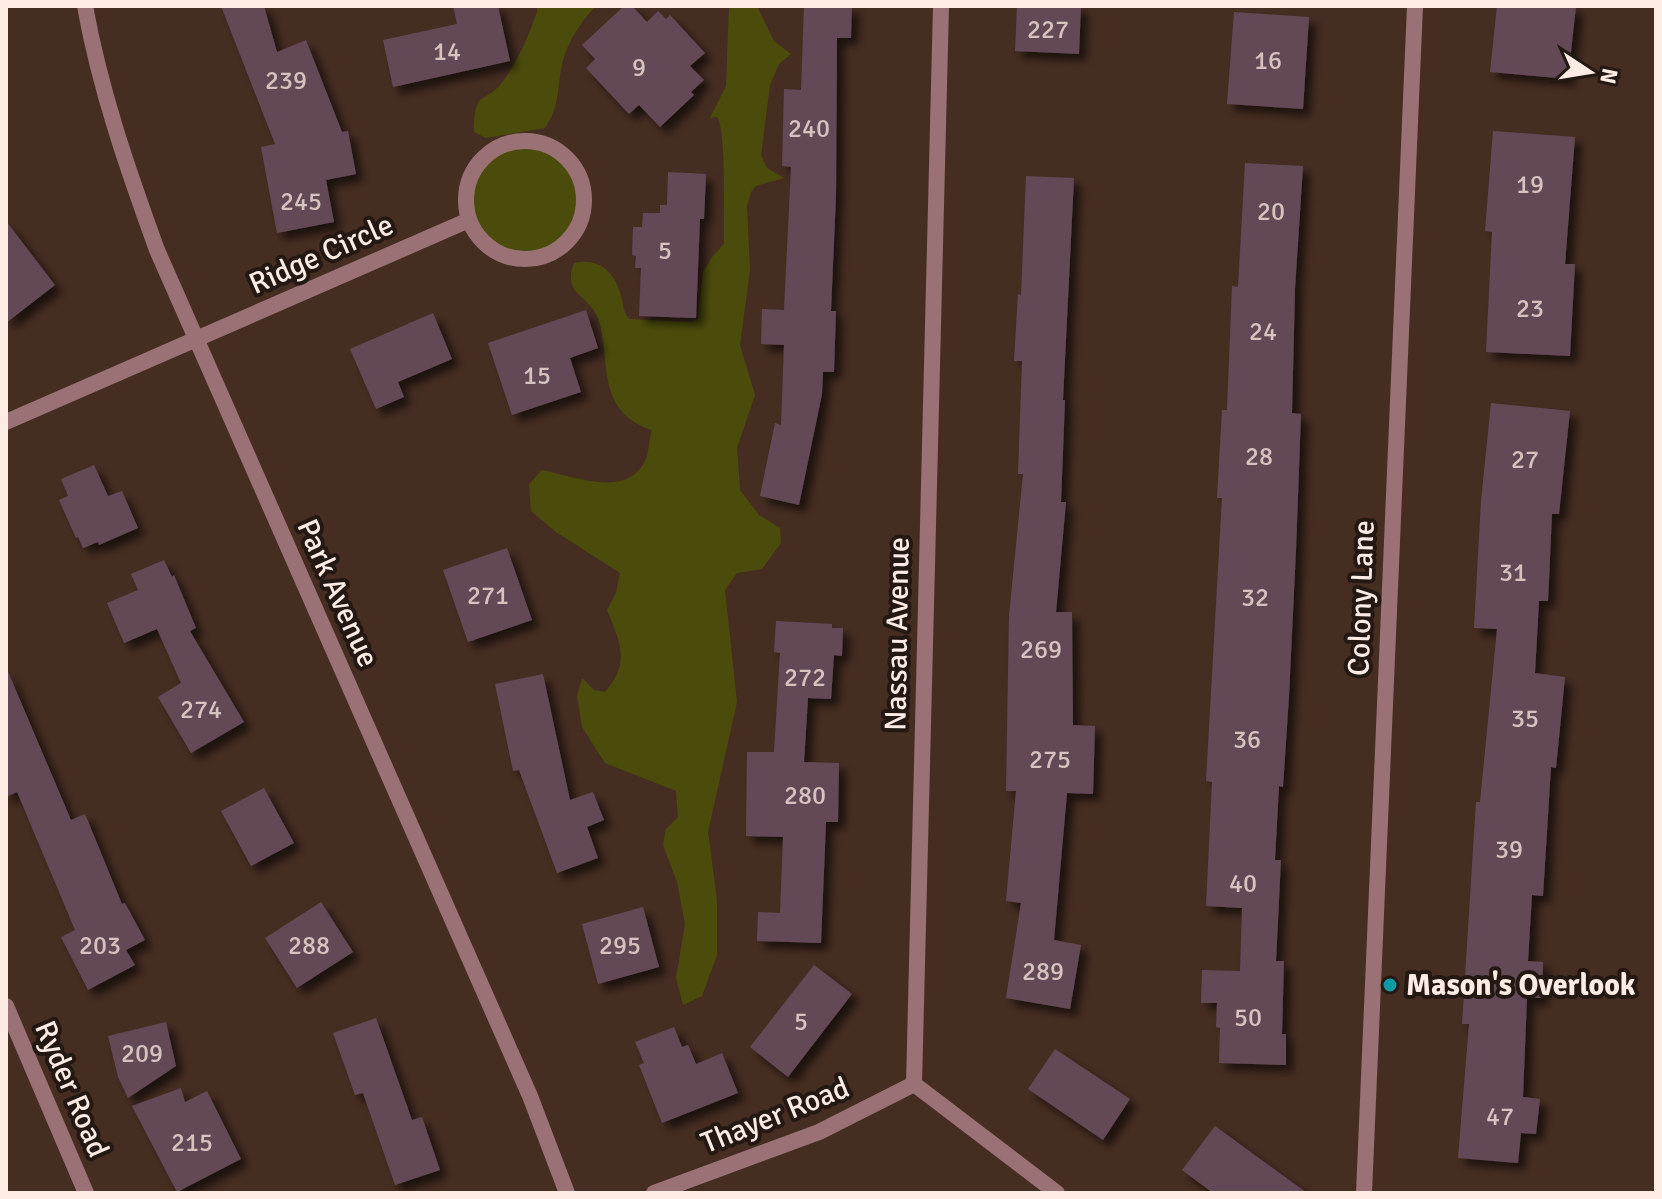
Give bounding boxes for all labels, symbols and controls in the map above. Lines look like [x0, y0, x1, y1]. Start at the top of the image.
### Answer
house number: 227 [1027, 14, 1069, 46]
north arrow [1550, 32, 1630, 112]
house number: 14 [433, 36, 461, 68]
house number: 16 [1254, 45, 1282, 77]
house number: 9 [632, 52, 646, 84]
house number: 239 [265, 65, 307, 97]
text: N [1594, 66, 1624, 86]
house number: 240 [788, 113, 830, 145]
house number: 19 [1516, 169, 1544, 201]
house number: 245 [280, 186, 322, 218]
house number: 20 [1257, 196, 1285, 228]
street label: Ridge Circle [243, 206, 399, 303]
house number: 5 [658, 235, 672, 267]
house number: 23 [1516, 293, 1544, 325]
house number: 24 [1249, 316, 1277, 348]
house number: 15 [523, 360, 551, 392]
house number: 28 [1245, 441, 1273, 473]
house number: 27 [1511, 444, 1539, 476]
street label: Park Avenue [288, 513, 387, 673]
street label: Colony Lane [1340, 519, 1383, 677]
street label: Nassau Avenue [877, 537, 918, 731]
house number: 31 [1499, 557, 1527, 589]
house number: 271 [467, 580, 509, 612]
house number: 32 [1241, 582, 1269, 614]
house number: 269 [1020, 634, 1062, 666]
house number: 272 [784, 662, 826, 694]
house number: 274 [180, 694, 222, 726]
house number: 35 [1511, 703, 1539, 735]
house number: 36 [1233, 724, 1261, 756]
house number: 275 [1029, 744, 1071, 776]
house number: 280 [784, 780, 826, 812]
house number: 39 [1495, 834, 1523, 866]
house number: 40 [1229, 868, 1257, 900]
house number: 203 [79, 930, 121, 962]
house number: 288 [288, 930, 330, 962]
house number: 295 [599, 930, 641, 962]
house number: 289 [1022, 956, 1064, 988]
place label: Mason's Overlook [1406, 967, 1636, 1004]
marker: Mason's Overlook [1381, 976, 1399, 994]
house number: 50 [1234, 1002, 1262, 1034]
house number: 5 [794, 1006, 808, 1038]
street label: Ryder Road [26, 1015, 117, 1163]
house number: 209 [121, 1038, 163, 1070]
street label: Thayer Road [696, 1069, 855, 1162]
house number: 47 [1486, 1101, 1514, 1133]
house number: 215 [171, 1127, 213, 1159]

